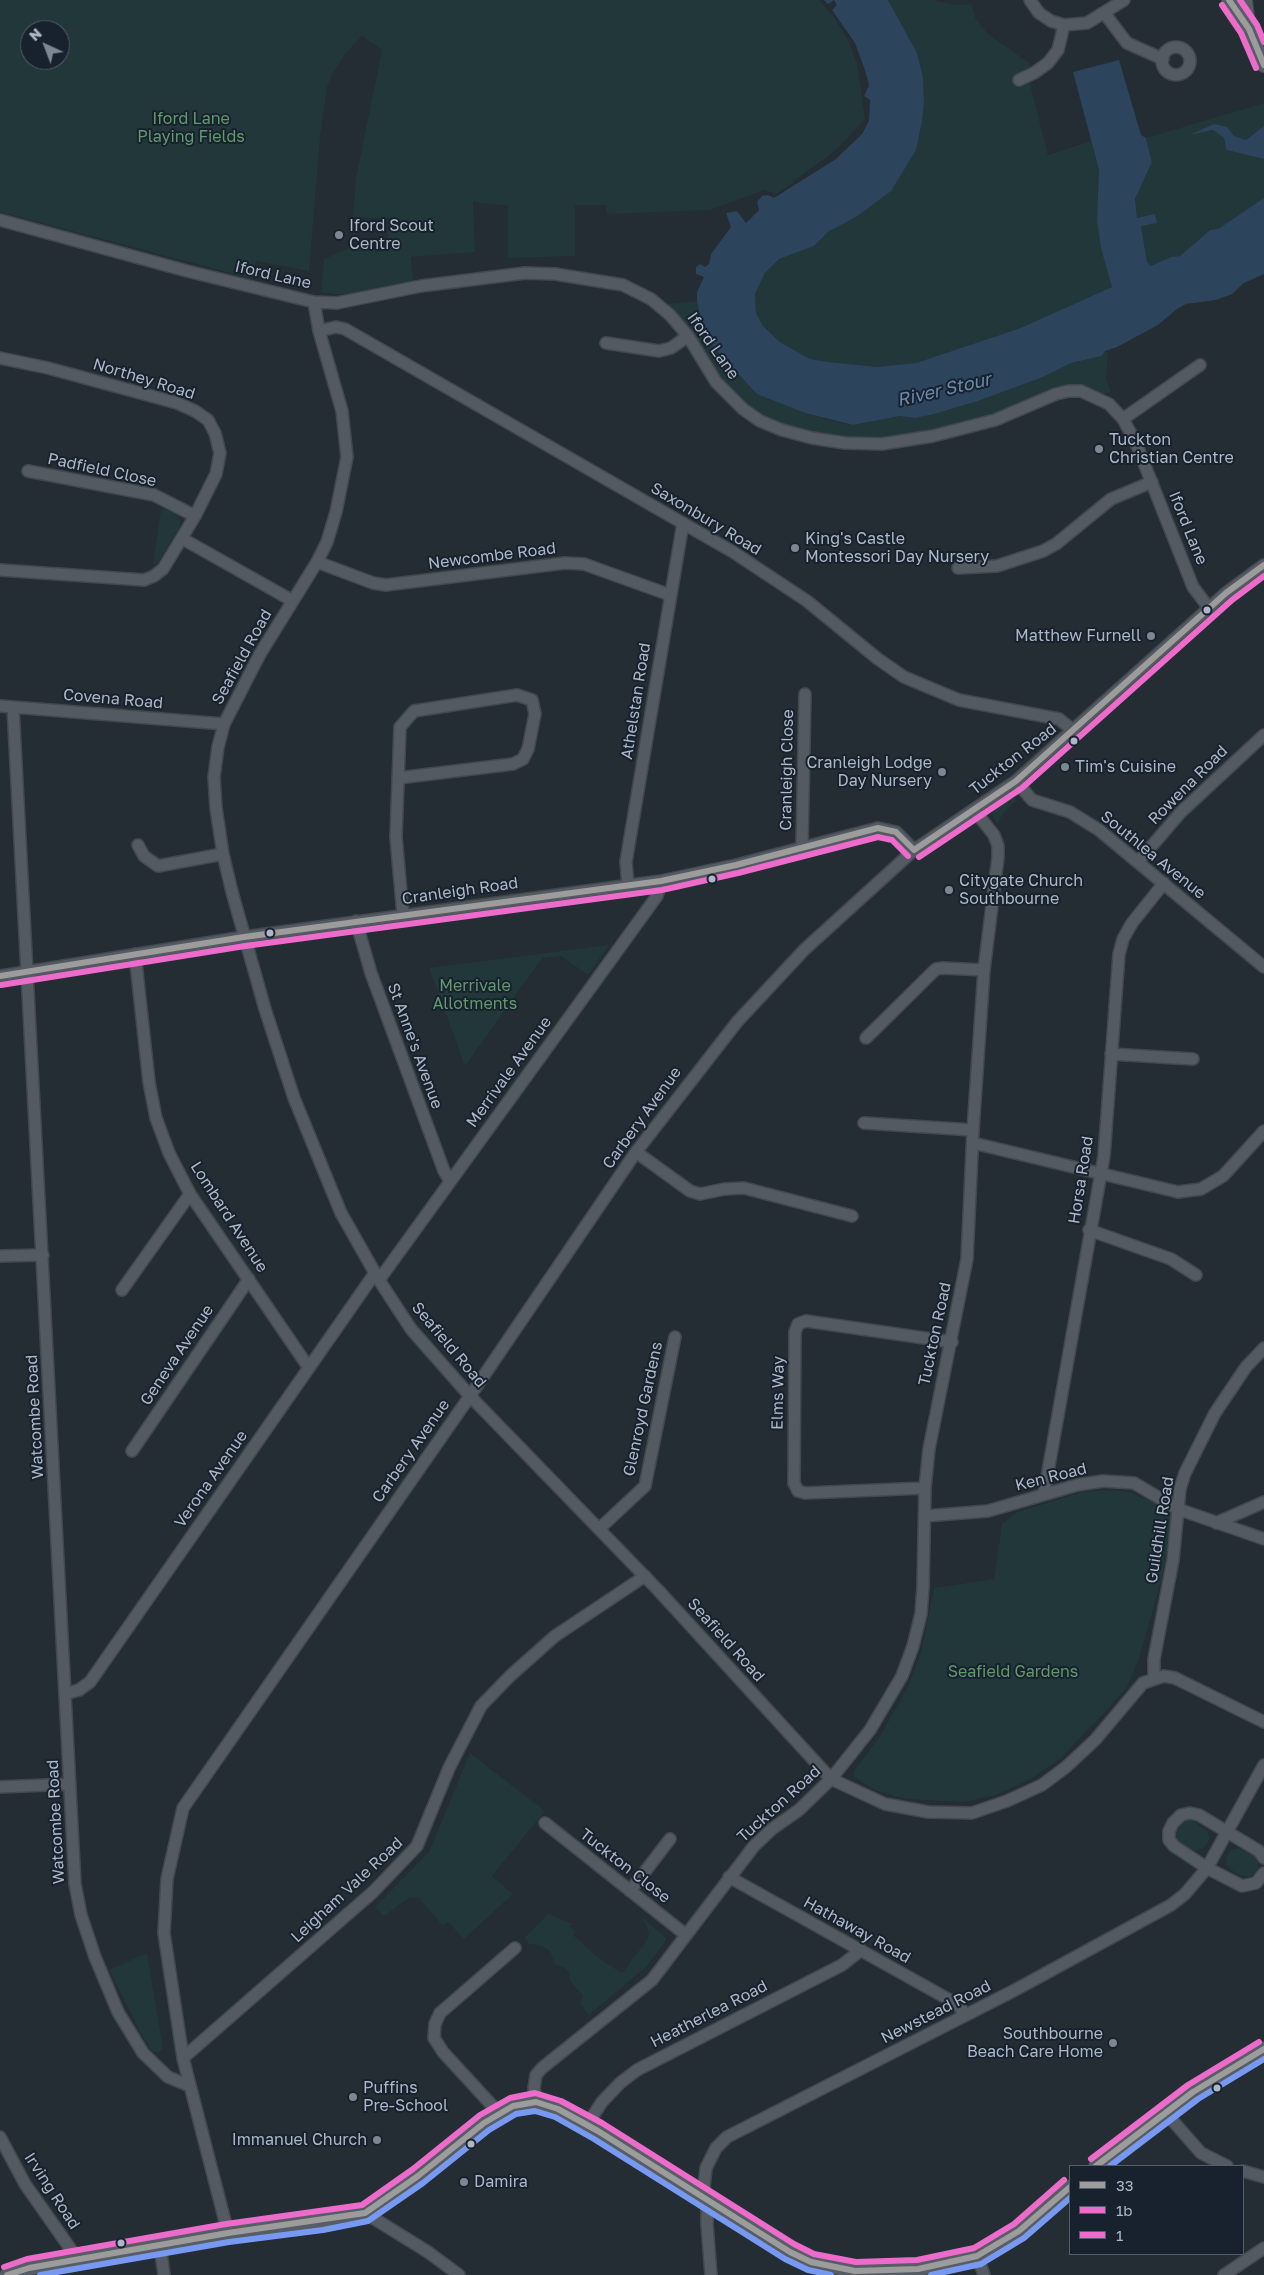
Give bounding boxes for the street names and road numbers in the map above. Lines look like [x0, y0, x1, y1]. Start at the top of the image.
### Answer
street label: Iford Lane [233, 257, 313, 293]
street label: Iford Lane [683, 309, 743, 383]
street label: Northey Road [91, 354, 197, 404]
street label: Padfield Close [46, 449, 158, 491]
street label: Saxonbury Road [647, 478, 765, 560]
street label: Iford Lane [1165, 488, 1211, 568]
street label: Newcombe Road [427, 539, 557, 573]
street label: Seafield Road [208, 606, 276, 708]
street label: Athelstan Road [617, 641, 655, 761]
street label: Covena Road [62, 685, 164, 713]
street label: Cranleigh Close [776, 709, 798, 831]
street label: Tuckton Road [966, 719, 1060, 799]
street label: Rowena Road [1144, 741, 1232, 829]
street label: Southlea Avenue [1097, 807, 1209, 903]
street label: Cranleigh Road [401, 873, 519, 909]
street label: St Anne's Avenue [383, 981, 447, 1111]
street label: Merrivale Avenue [462, 1013, 556, 1131]
street label: Carbery Avenue [599, 1063, 685, 1173]
street label: Horsa Road [1065, 1135, 1097, 1225]
street label: Lombard Avenue [186, 1158, 272, 1276]
street label: Tuckton Road [915, 1281, 955, 1387]
street label: Seafield Road [408, 1298, 490, 1392]
street label: Geneva Avenue [136, 1301, 218, 1409]
street label: Glenroyd Gardens [619, 1340, 667, 1478]
street label: Watcombe Road [22, 1354, 48, 1480]
street label: Elms Way [768, 1356, 788, 1430]
street label: Carbery Avenue [368, 1396, 454, 1506]
street label: Verona Avenue [170, 1427, 252, 1531]
street label: Ken Road [1013, 1459, 1089, 1495]
street label: Guildhill Road [1142, 1475, 1178, 1585]
street label: Seafield Road [683, 1594, 769, 1686]
street label: Watcombe Road [43, 1759, 69, 1885]
street label: Tuckton Road [733, 1762, 825, 1846]
street label: Tuckton Close [576, 1825, 674, 1907]
street label: Leigham Vale Road [287, 1833, 407, 1947]
street label: Hathaway Road [800, 1893, 914, 1967]
street label: Heatherlea Road [647, 1976, 771, 2052]
street label: Newstead Road [878, 1976, 994, 2048]
street label: Irving Road [20, 2149, 84, 2233]

